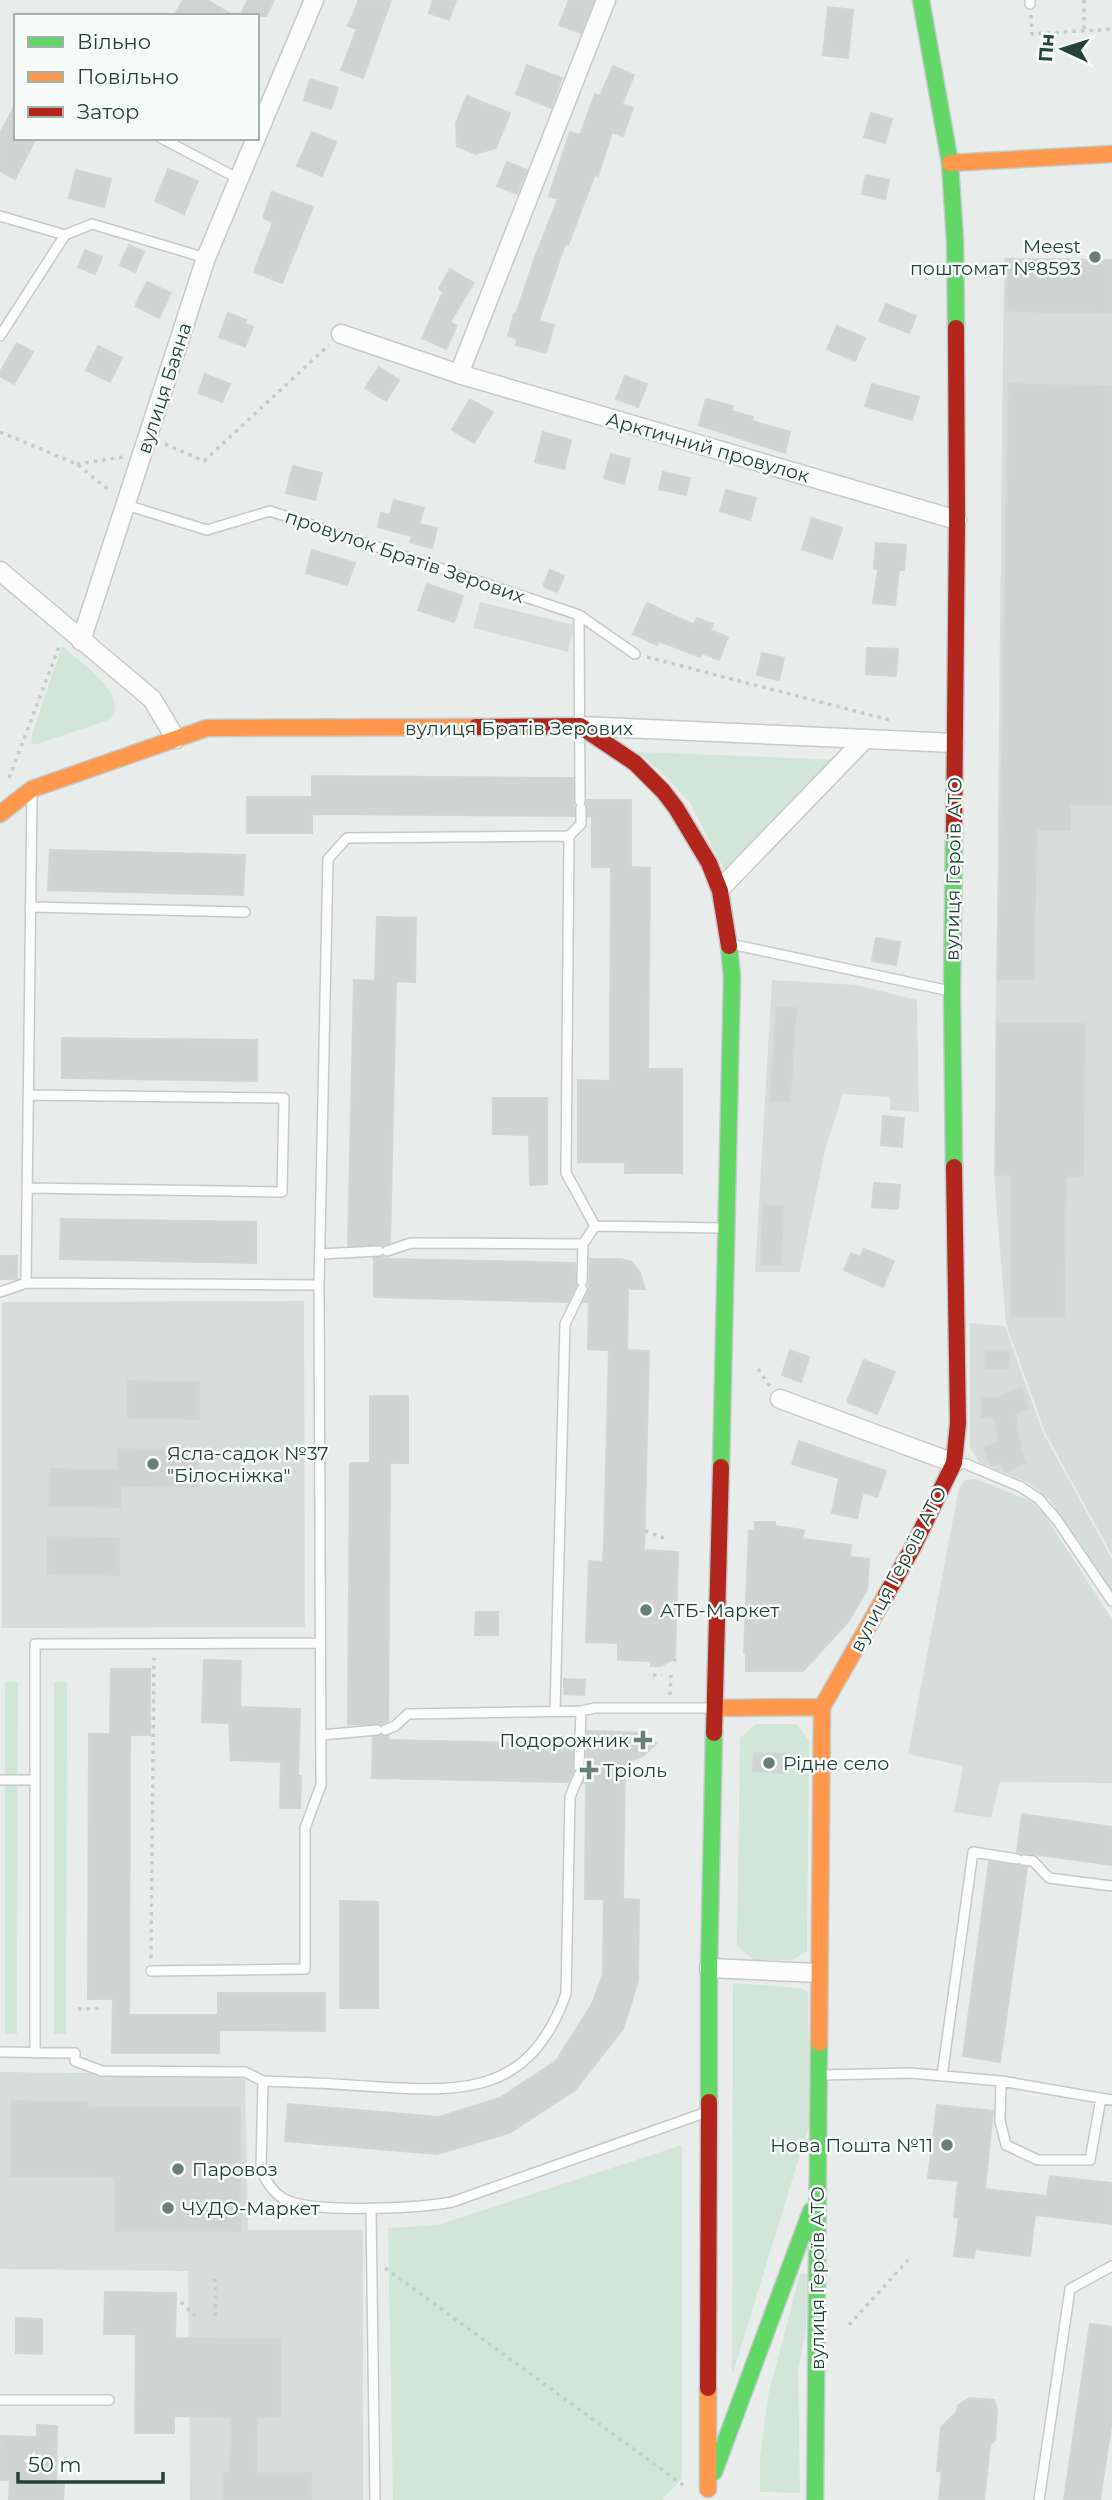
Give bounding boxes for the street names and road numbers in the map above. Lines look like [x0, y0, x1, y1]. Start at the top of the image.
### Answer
street label: вулиця Баяна [132, 320, 197, 457]
street label: Арктичний провулок [604, 407, 812, 488]
street label: провулок Братів Зерових [282, 505, 528, 608]
street label: вулиця Братів Зерових [405, 717, 633, 740]
street label: вулиця Героїв АТО [940, 777, 967, 961]
street label: вулиця Героїв АТО [845, 1483, 952, 1656]
street label: вулиця Героїв АТО [806, 2186, 829, 2370]

